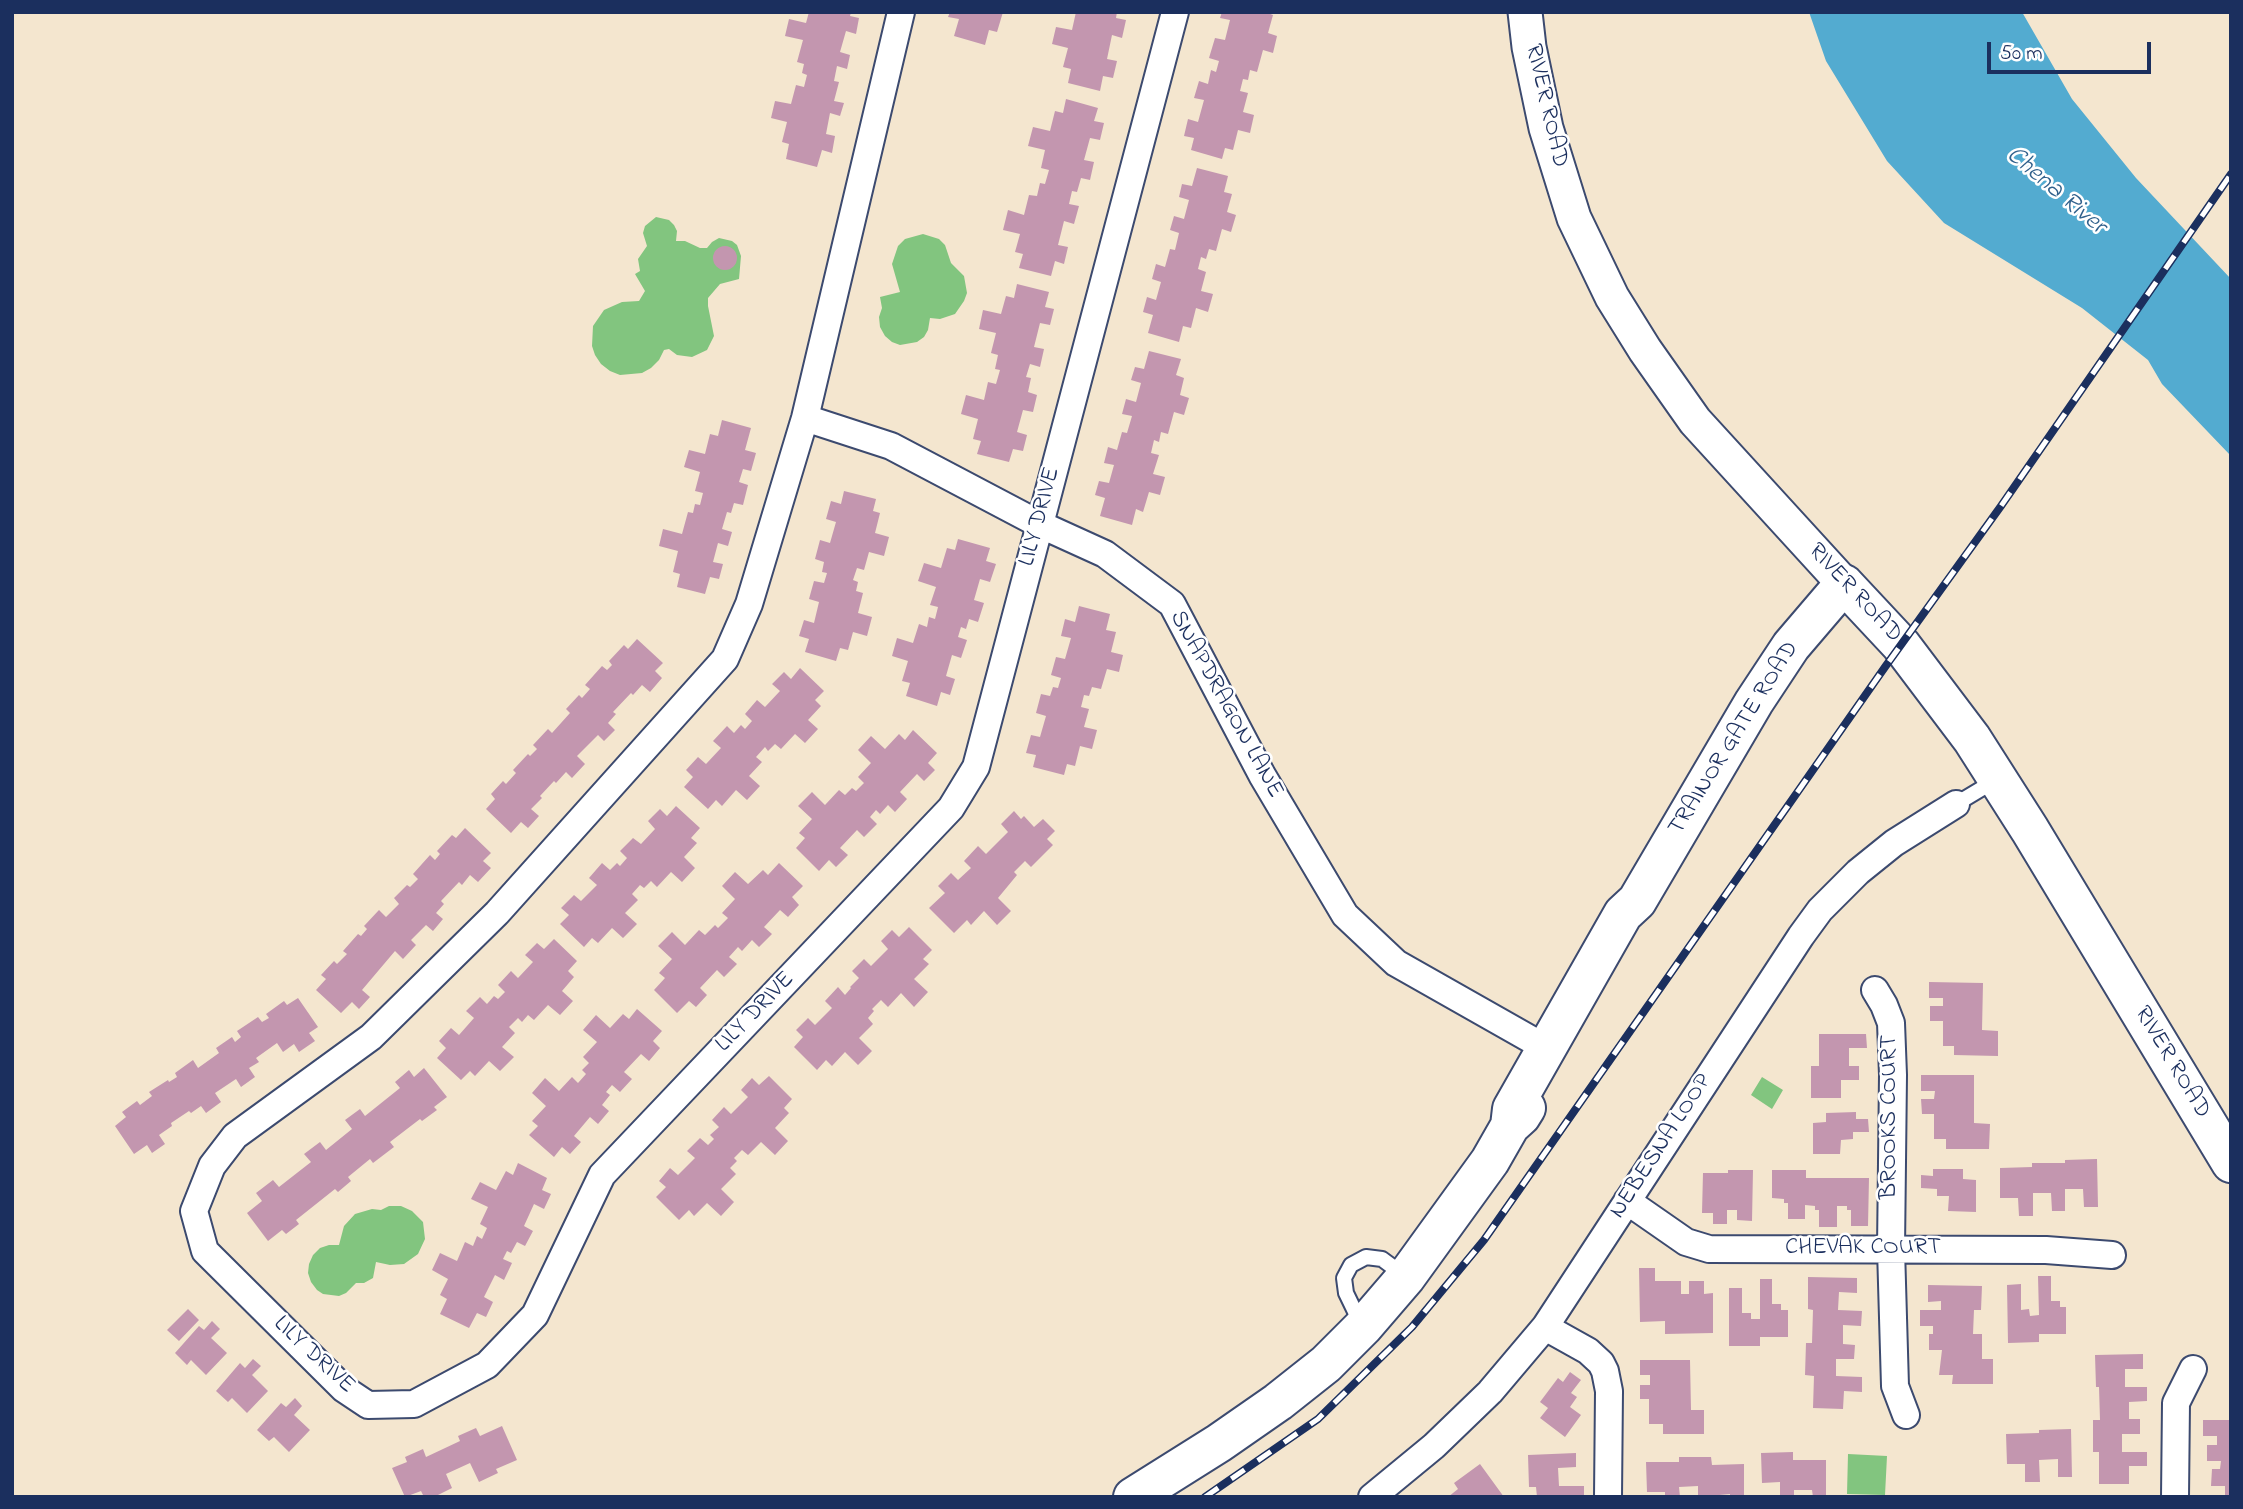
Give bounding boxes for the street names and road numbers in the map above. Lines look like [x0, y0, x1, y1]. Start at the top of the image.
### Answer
street label: RIVER ROAD [1517, 42, 1573, 170]
street label: LILY DRIVE [1014, 464, 1068, 570]
street label: RIVER ROAD [1801, 538, 1907, 650]
street label: SNAPDRAGON LANE [1162, 606, 1288, 804]
street label: TRAINOR GATE ROAD [1664, 637, 1806, 841]
street label: LILY DRIVE [710, 967, 802, 1059]
street label: RIVER ROAD [2126, 1002, 2216, 1124]
street label: BROOKS COURT [1877, 1035, 1905, 1199]
street label: NEBESNA LOOP [1605, 1069, 1719, 1225]
street label: CHEVAK COURT [1785, 1235, 1941, 1263]
street label: LILY DRIVE [266, 1311, 360, 1401]

